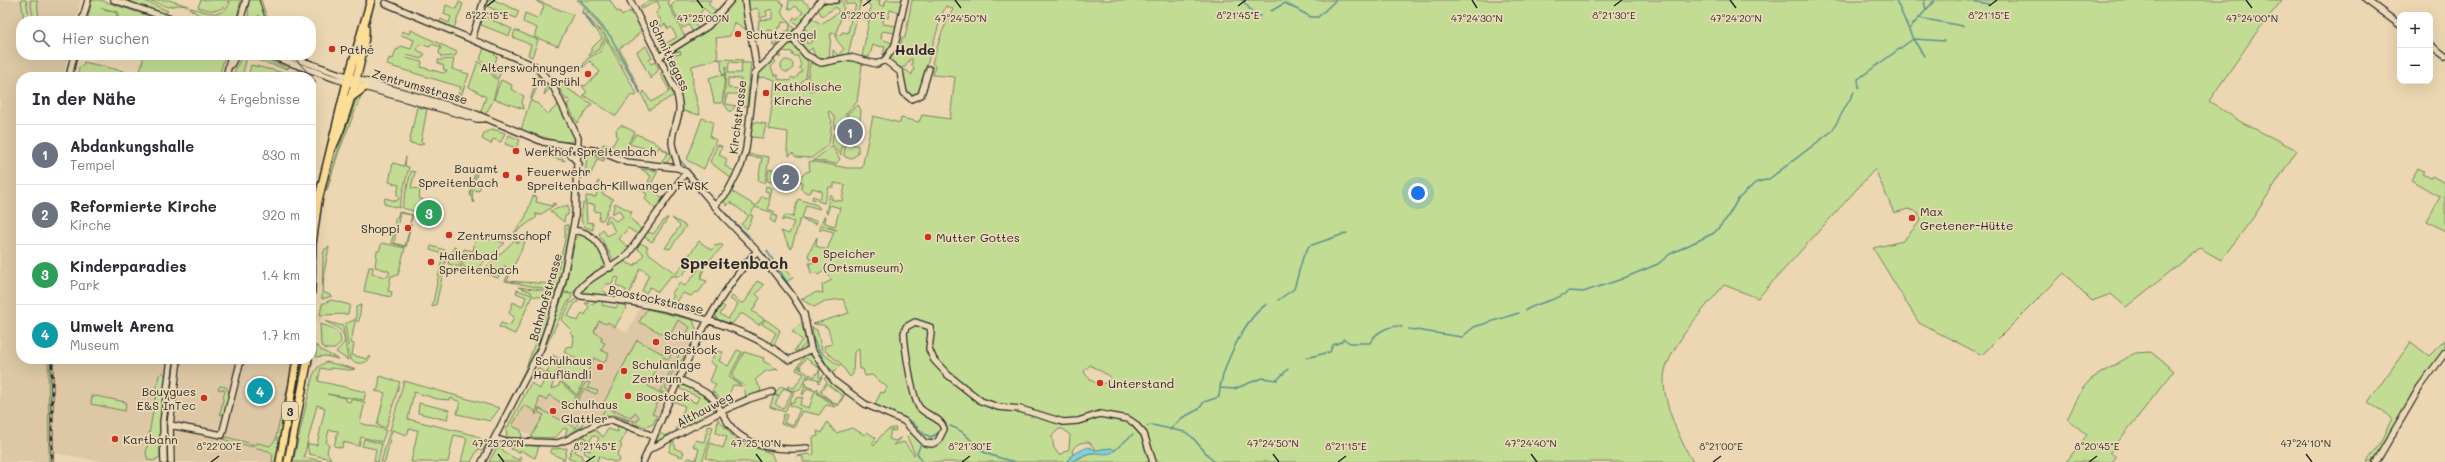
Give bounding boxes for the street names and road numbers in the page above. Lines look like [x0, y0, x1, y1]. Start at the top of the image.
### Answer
street label: Schmittegass [646, 16, 694, 94]
street label: Zentrumsstrasse [370, 65, 470, 107]
street label: Kirchstrasse [725, 79, 749, 155]
street label: Bahnhofstrasse [525, 251, 565, 343]
street label: Boostockstrasse [607, 281, 705, 317]
street label: Althauweg [673, 388, 735, 430]
road number: 3 [282, 402, 298, 420]

